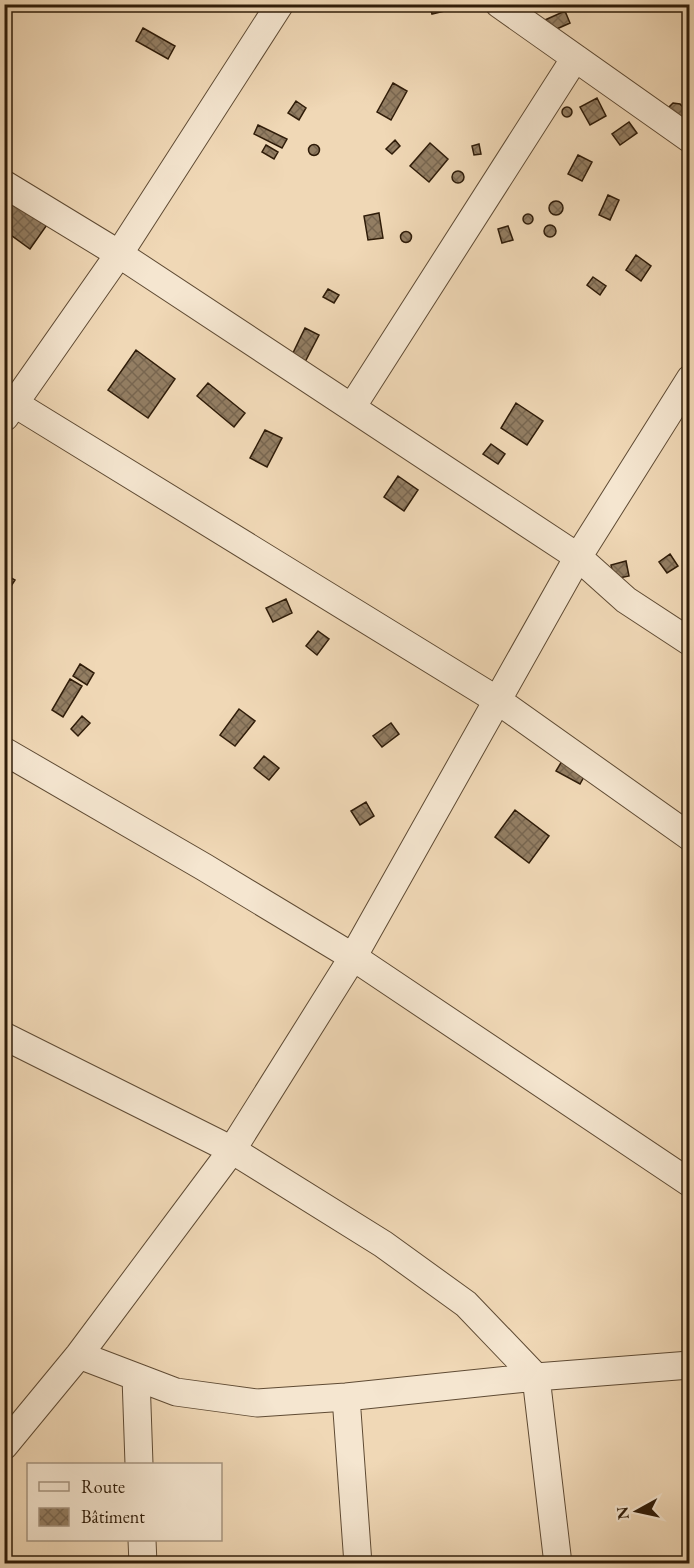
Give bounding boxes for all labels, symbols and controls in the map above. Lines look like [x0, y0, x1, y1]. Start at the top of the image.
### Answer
legend [27, 1463, 222, 1541]
text: Route [81, 1475, 125, 1498]
north arrow [607, 1481, 667, 1541]
text: Bâtiment [81, 1505, 145, 1528]
text: N [611, 1505, 634, 1521]

